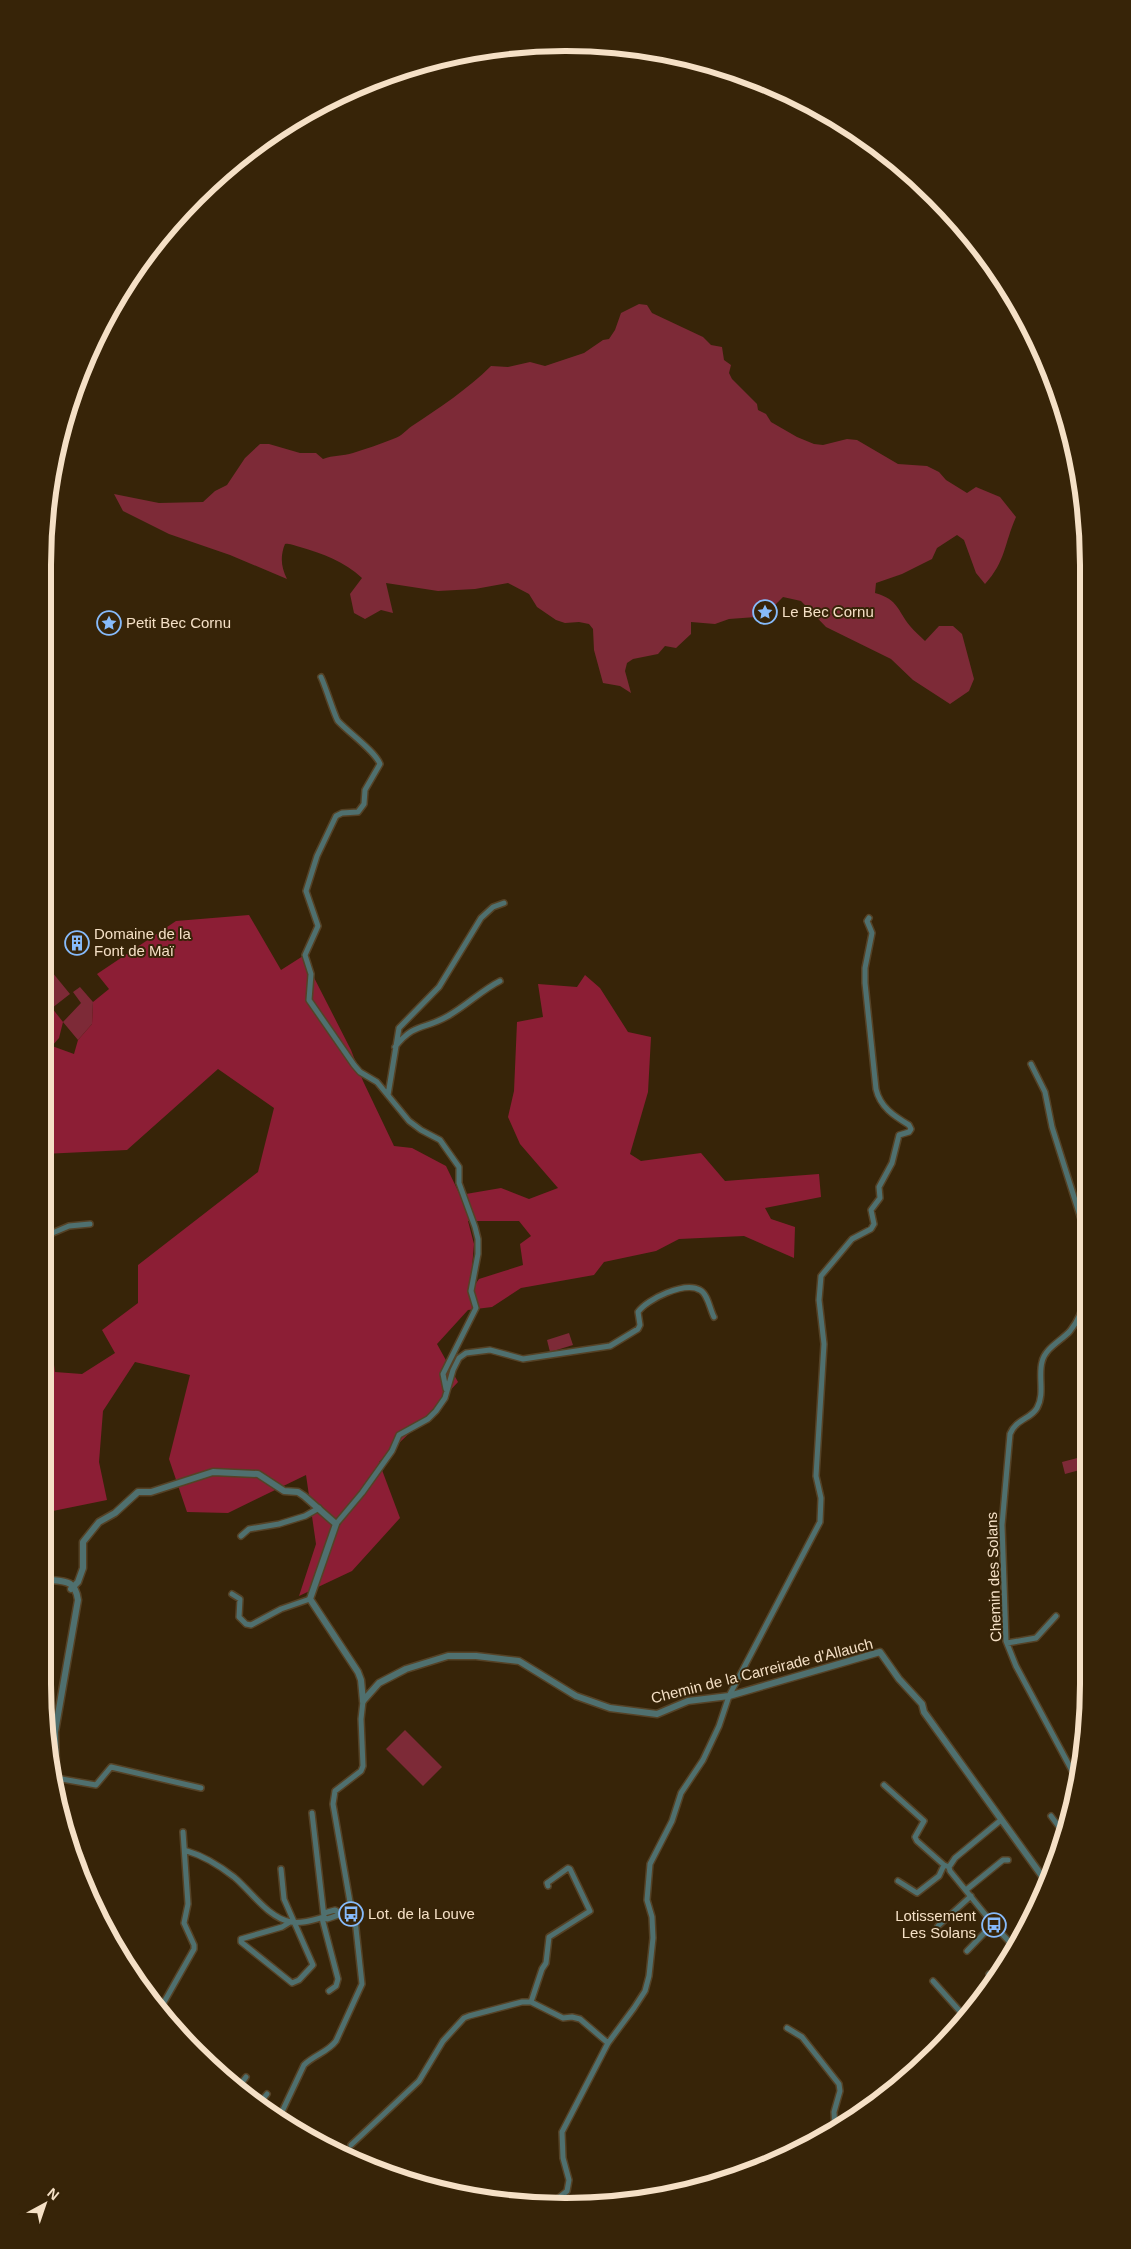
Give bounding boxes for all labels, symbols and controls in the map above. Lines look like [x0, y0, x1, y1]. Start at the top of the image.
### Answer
place icon: Le Bec Cornu [752, 599, 778, 625]
place label: Le Bec Cornu [782, 603, 874, 620]
place icon: Petit Bec Cornu [96, 610, 122, 636]
place label: Petit Bec Cornu [126, 614, 231, 631]
place label: Domaine de la Font de Maï [94, 925, 191, 959]
building icon: Domaine de la Font de Maï [64, 930, 90, 956]
street label: Chemin des Solans [983, 1512, 1004, 1642]
street label: Chemin de la Carreirade d'Allauch [649, 1635, 875, 1706]
bus stop icon: Lot. de la Louve [338, 1901, 364, 1927]
place label: Lot. de la Louve [368, 1905, 475, 1922]
place label: Lotissement Les Solans [895, 1907, 977, 1941]
bus stop icon: Lotissement Les Solans [981, 1912, 1007, 1938]
north arrow [20, 2179, 70, 2229]
text: N [44, 2185, 62, 2203]

